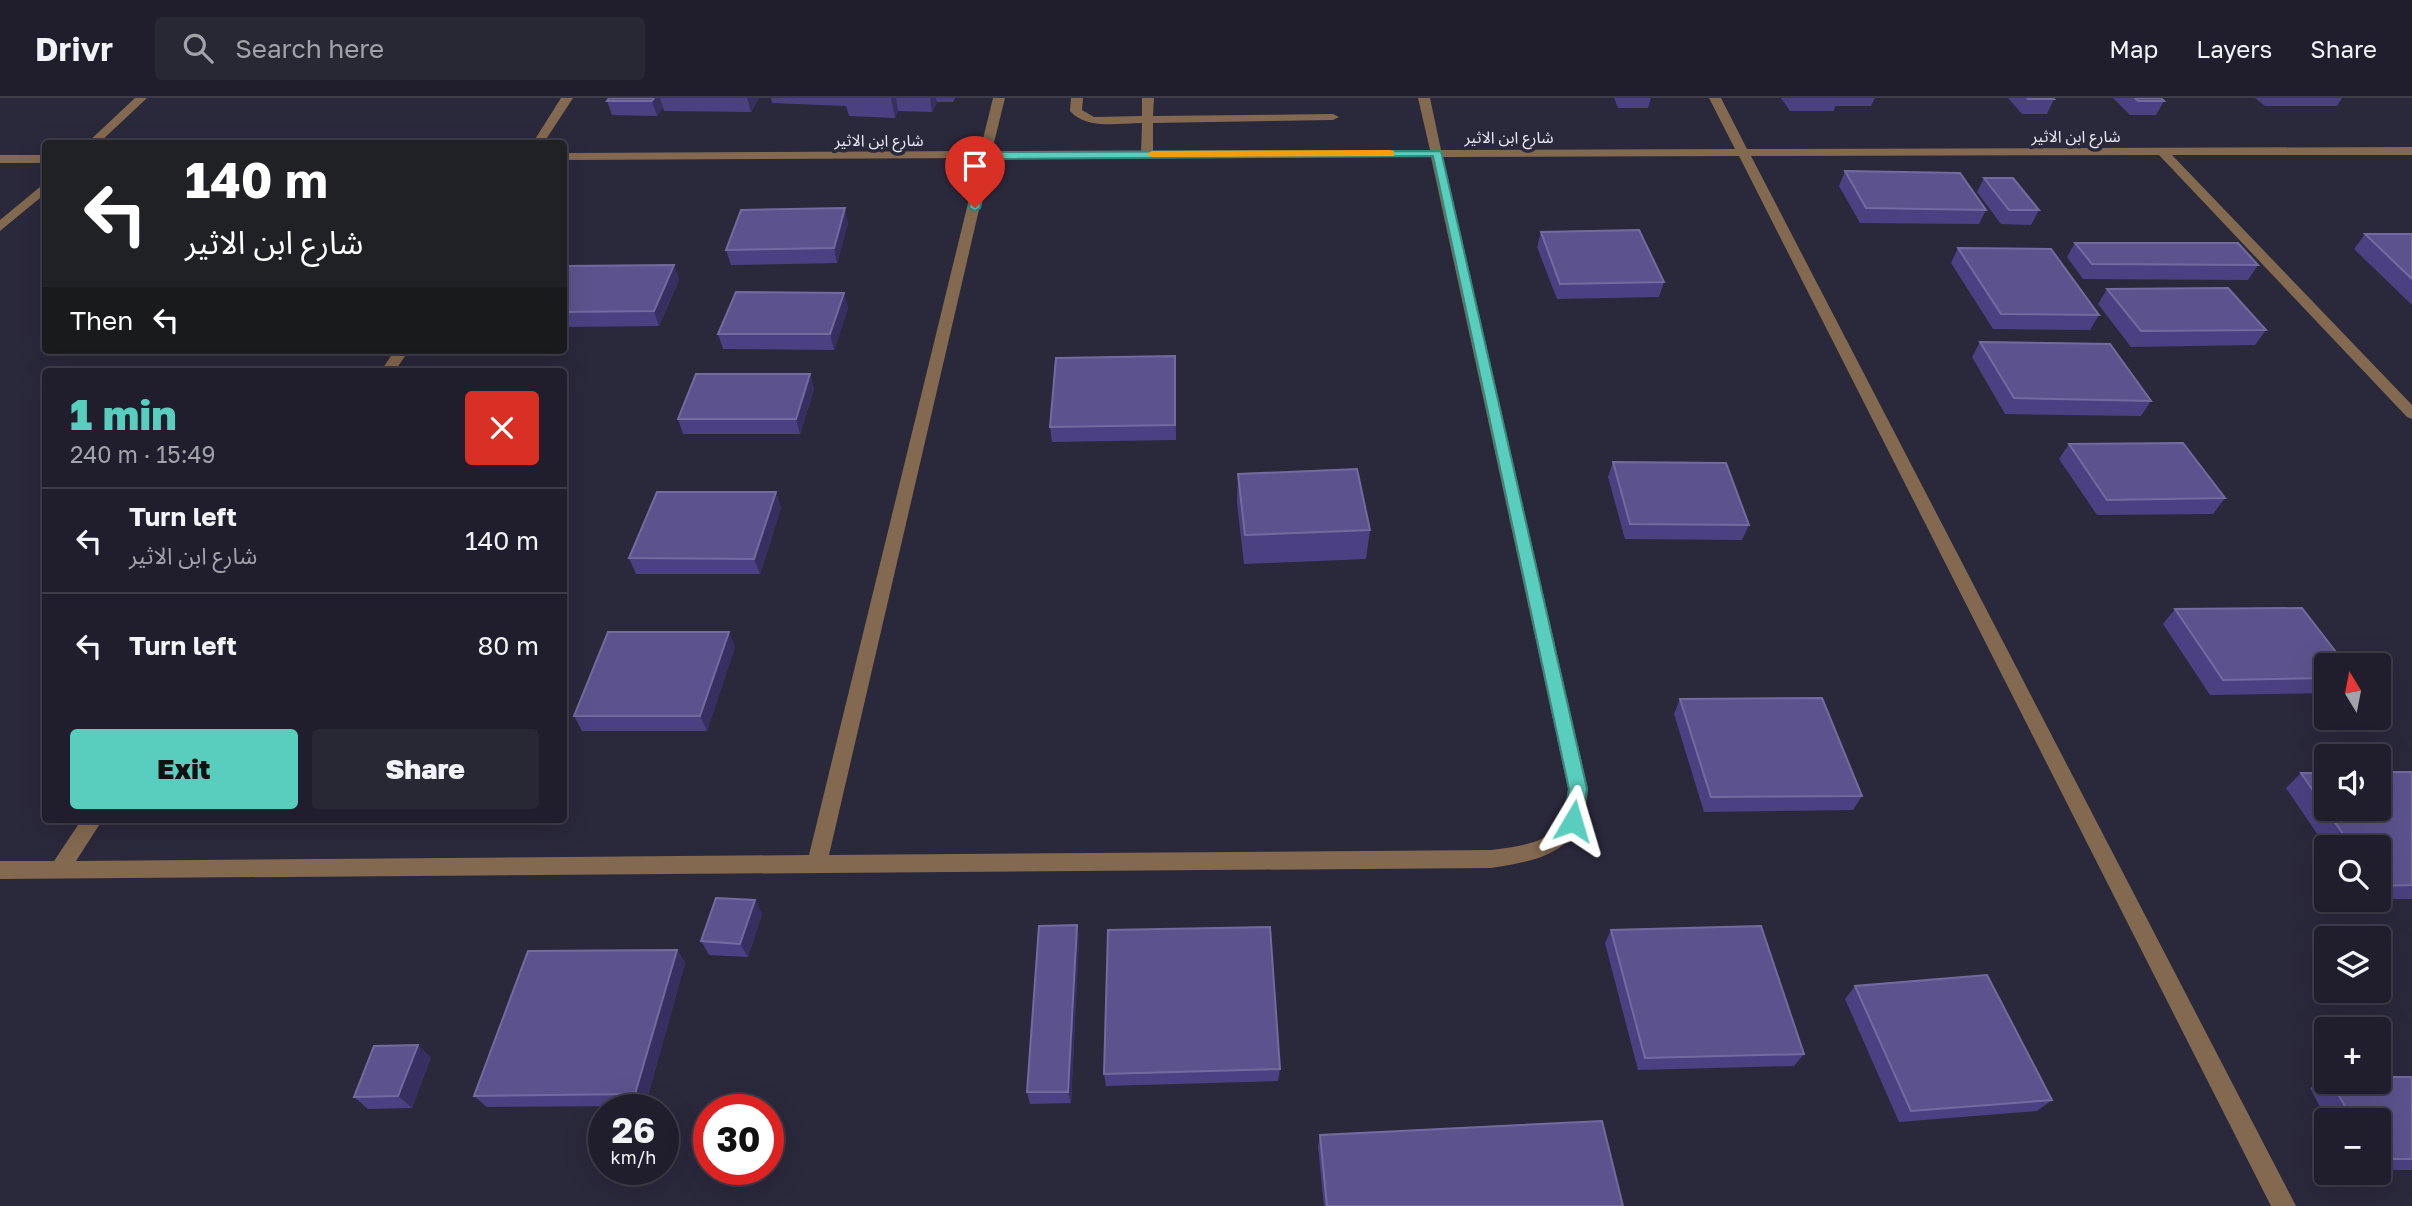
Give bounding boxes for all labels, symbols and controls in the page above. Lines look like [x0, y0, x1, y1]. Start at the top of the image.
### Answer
search box [155, 17, 645, 80]
text: Drivr [35, 29, 113, 68]
icon: search [179, 29, 217, 67]
text: Search here [235, 33, 384, 64]
text: Map [2109, 34, 2158, 63]
text: Layers [2196, 34, 2272, 63]
text: Share [2310, 34, 2377, 63]
street label: شارع ابن الاثير [2030, 126, 2121, 149]
street label: شارع ابن الاثير [1463, 127, 1554, 150]
street label: شارع ابن الاثير [833, 130, 924, 153]
pin [945, 136, 1005, 208]
icon: arrive [956, 147, 994, 185]
text: 140 m [185, 150, 328, 209]
icon: left [70, 168, 161, 259]
text: شارع ابن الاثير [185, 223, 363, 261]
icon: left [147, 301, 185, 339]
text: Then [70, 305, 133, 336]
text: 1 min [70, 389, 177, 439]
button: close [465, 391, 539, 465]
text: 240 m · 15:49 [70, 440, 215, 468]
text: Turn left [129, 501, 237, 532]
icon: left [70, 522, 108, 560]
text: 140 m [465, 525, 539, 556]
text: شارع ابن الاثير [129, 541, 257, 569]
icon: left [70, 627, 108, 665]
text: Turn left [129, 630, 237, 661]
text: 80 m [478, 630, 539, 661]
north arrow [2314, 653, 2390, 730]
map controls [2314, 653, 2391, 1185]
button: Exit [70, 729, 298, 809]
button: Share [312, 729, 539, 809]
button: sound [2314, 744, 2391, 821]
position arrow [1536, 784, 1610, 858]
button: search [2314, 835, 2391, 912]
button: layers [2314, 926, 2391, 1003]
button: + [2314, 1017, 2391, 1094]
speed limit sign: 30 [693, 1094, 784, 1185]
button: − [2314, 1108, 2391, 1185]
text: 26 [612, 1109, 655, 1151]
text: km/h [611, 1146, 656, 1168]

